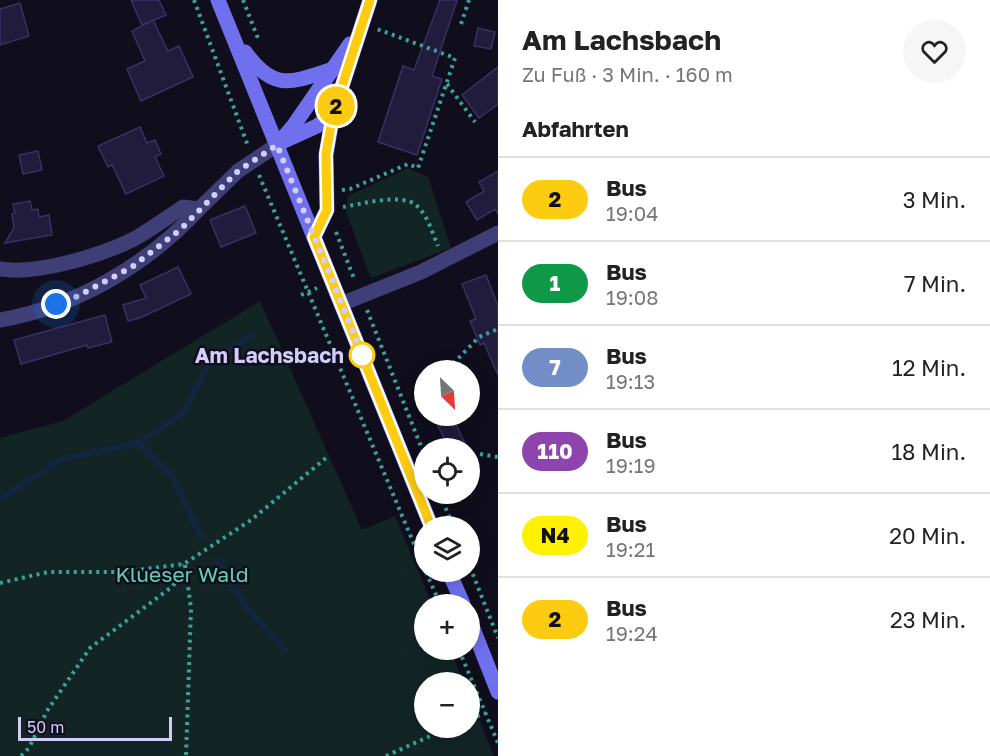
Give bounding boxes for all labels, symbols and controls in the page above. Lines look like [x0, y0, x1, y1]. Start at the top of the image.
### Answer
button: heart [903, 20, 966, 83]
text: Am Lachsbach [522, 23, 721, 56]
text: Zu Fuß · 3 Min. · 160 m [522, 62, 733, 86]
line badge: 2 [316, 86, 356, 126]
text: 2 [330, 93, 342, 119]
text: Abfahrten [522, 115, 629, 142]
text: Bus [606, 174, 647, 201]
text: 2 [549, 186, 561, 212]
text: 3 Min. [903, 186, 966, 213]
text: 19:04 [606, 201, 658, 225]
text: Bus [606, 258, 647, 285]
text: 1 [550, 270, 560, 296]
text: 7 Min. [904, 270, 966, 297]
text: 19:08 [606, 285, 658, 309]
your location [41, 289, 71, 319]
place label: Am Lachsbach [195, 342, 344, 368]
marker: Am Lachsbach [349, 342, 375, 368]
text: Bus [606, 342, 647, 369]
text: 7 [549, 354, 561, 380]
text: 12 Min. [892, 354, 966, 381]
north arrow [414, 360, 480, 426]
map controls [414, 360, 480, 738]
text: 19:13 [606, 369, 655, 393]
text: Bus [606, 426, 647, 453]
button: locate [414, 438, 480, 504]
text: 110 [537, 438, 573, 464]
text: 18 Min. [891, 438, 966, 465]
text: 19:19 [606, 453, 656, 477]
text: Bus [606, 510, 647, 537]
button: layers [414, 516, 480, 582]
text: N4 [540, 522, 570, 548]
text: 20 Min. [889, 522, 966, 549]
text: 19:21 [606, 537, 655, 561]
park label: Klueser Wald [115, 561, 249, 587]
button: + [414, 594, 480, 660]
text: Bus [606, 594, 647, 621]
text: 2 [549, 606, 561, 632]
text: 23 Min. [890, 606, 966, 633]
text: 19:24 [606, 621, 658, 645]
button: − [414, 672, 480, 738]
scale bar [18, 714, 172, 742]
text: 50 m [27, 717, 64, 737]

